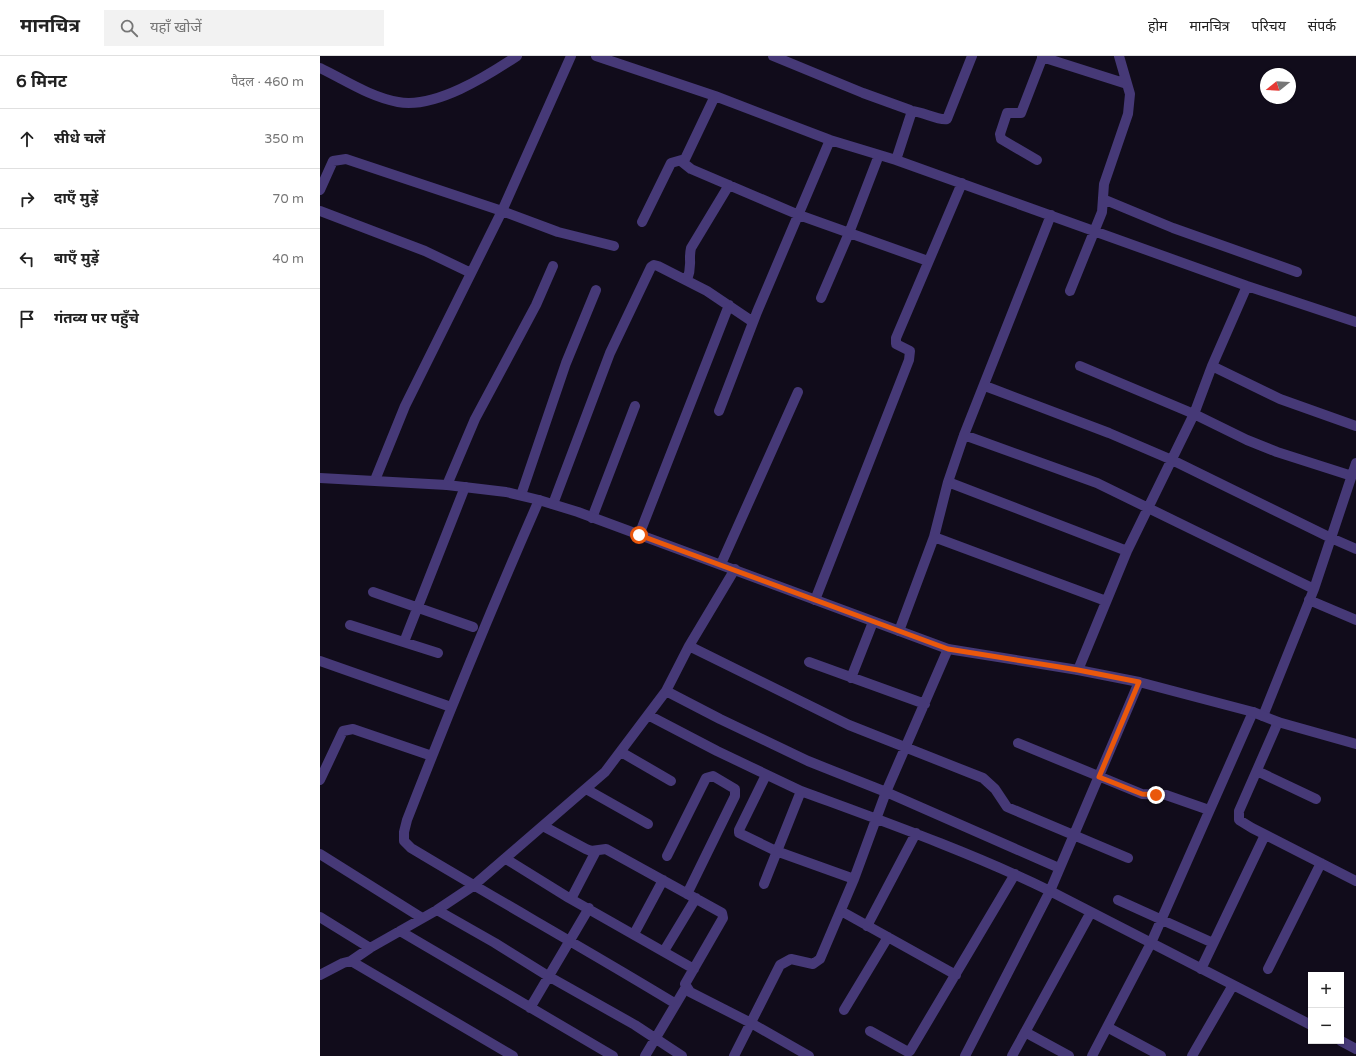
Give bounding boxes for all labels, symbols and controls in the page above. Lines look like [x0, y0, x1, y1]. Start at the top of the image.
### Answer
search box [104, 10, 384, 46]
text: मानचित्र [20, 15, 80, 37]
icon: search [118, 17, 140, 39]
text: यहाँ खोजें [150, 18, 202, 36]
text: होम [1148, 18, 1167, 35]
text: मानचित्र [1189, 18, 1230, 35]
text: परिचय [1252, 18, 1286, 35]
text: संपर्क [1308, 18, 1336, 35]
north arrow [1260, 68, 1296, 104]
text: 6 मिनट [16, 71, 67, 92]
text: पैदल · 460 m [231, 74, 304, 90]
icon: ahead [16, 128, 38, 150]
text: सीधे चलें [54, 129, 105, 147]
text: 350 m [264, 131, 304, 147]
icon: right [16, 188, 38, 210]
text: दाएँ मुड़ें [54, 189, 98, 207]
text: 70 m [272, 191, 304, 207]
icon: left [16, 248, 38, 270]
text: बाएँ मुड़ें [54, 249, 99, 267]
text: 40 m [272, 251, 304, 267]
icon: arrive [16, 308, 38, 330]
text: गंतव्य पर पहुँचे [54, 309, 139, 327]
route start [630, 526, 648, 544]
route end [1147, 786, 1165, 804]
map controls [1308, 972, 1344, 1044]
button: + [1308, 972, 1344, 1008]
button: − [1308, 1008, 1344, 1044]

